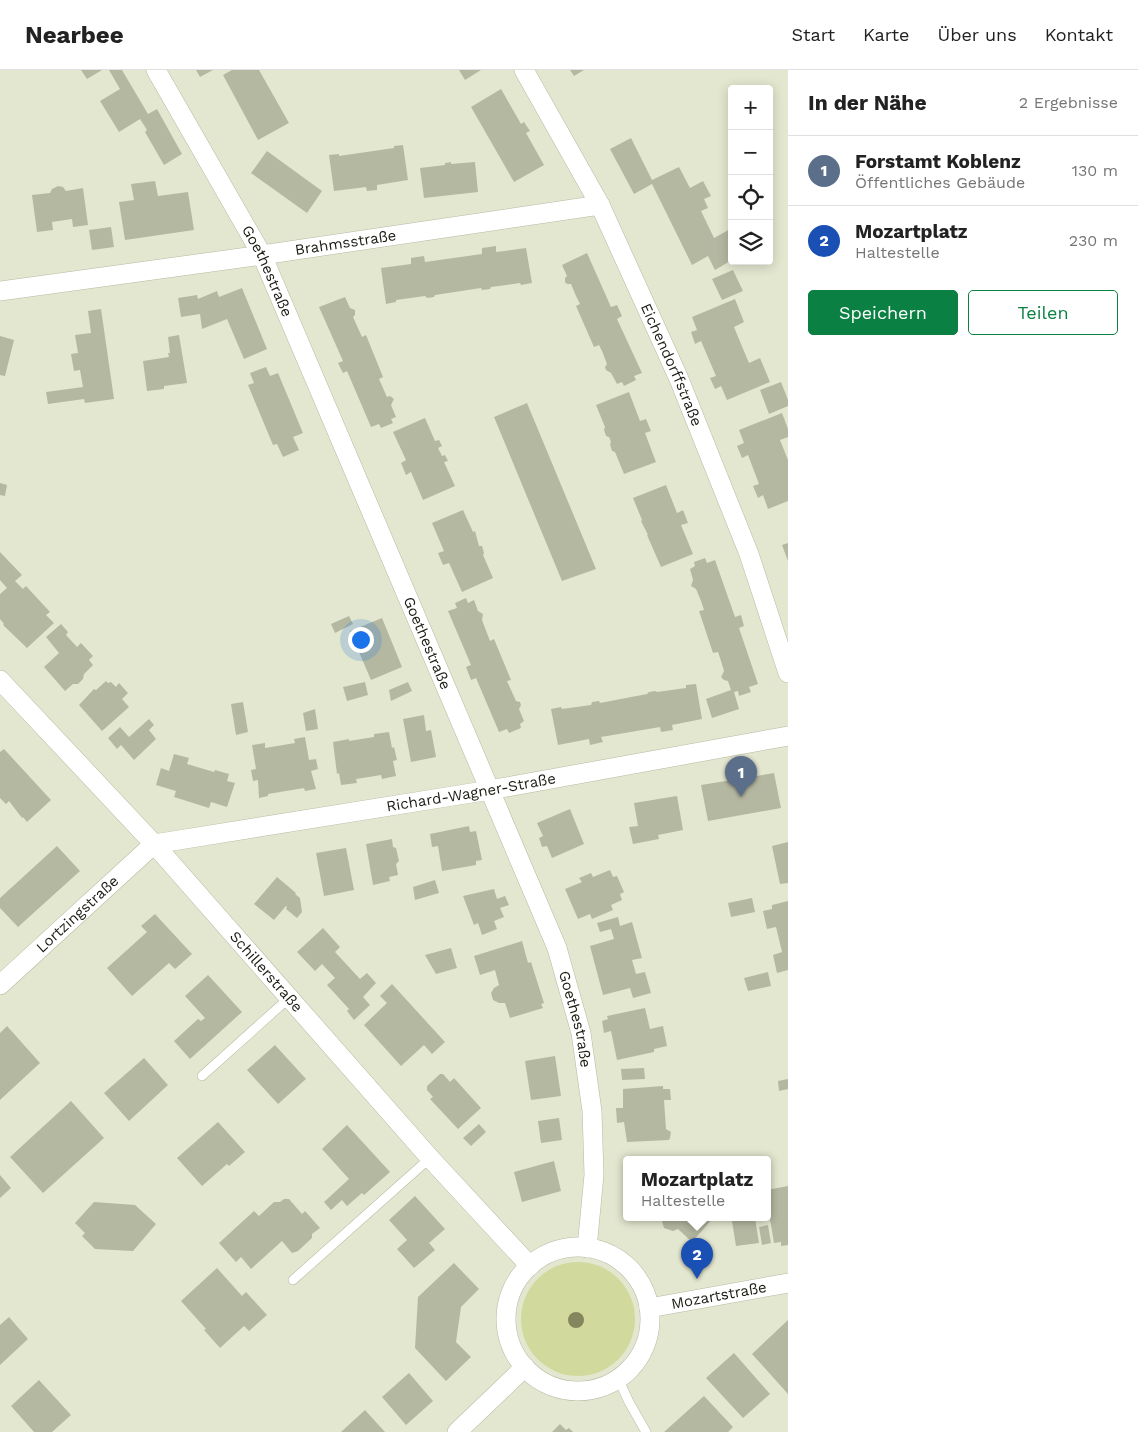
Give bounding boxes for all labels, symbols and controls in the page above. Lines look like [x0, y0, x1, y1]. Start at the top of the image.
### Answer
text: Nearbee [25, 21, 124, 49]
text: Start [791, 24, 835, 45]
text: Karte [863, 24, 910, 45]
text: Über uns [938, 24, 1017, 45]
text: Kontakt [1045, 24, 1113, 45]
map controls [728, 85, 773, 265]
button: + [728, 85, 773, 130]
text: In der Nähe [808, 90, 927, 115]
text: 2 Ergebnisse [1019, 93, 1118, 112]
button: − [728, 130, 773, 175]
text: Forstamt Koblenz [855, 150, 1021, 173]
text: 1 [821, 161, 827, 180]
text: 130 m [1072, 161, 1118, 180]
text: Öffentliches Gebäude [855, 173, 1025, 192]
button: locate [728, 175, 773, 220]
button: layers [728, 220, 773, 265]
text: Mozartplatz [855, 220, 968, 243]
street label: Goethestraße [238, 222, 296, 320]
street label: Brahmsstraße [294, 226, 398, 259]
text: 2 [819, 231, 829, 250]
text: 230 m [1069, 231, 1118, 250]
text: Haltestelle [855, 243, 940, 262]
button: Speichern [808, 290, 958, 335]
button: Teilen [968, 290, 1118, 335]
street label: Eichendorffstraße [637, 301, 706, 429]
street label: Goethestraße [400, 594, 455, 692]
your location [348, 627, 374, 653]
pin: 1 [725, 756, 757, 797]
street label: Richard-Wagner-Straße [385, 769, 557, 816]
street label: Lortzingstraße [32, 872, 122, 956]
street label: Schillerstraße [226, 928, 307, 1016]
street label: Goethestraße [555, 969, 595, 1069]
popup [623, 1156, 771, 1221]
text: Mozartplatz [641, 1168, 753, 1191]
text: Haltestelle [641, 1191, 725, 1210]
pin: 2 [681, 1238, 713, 1279]
street label: Mozartstraße [670, 1278, 768, 1313]

